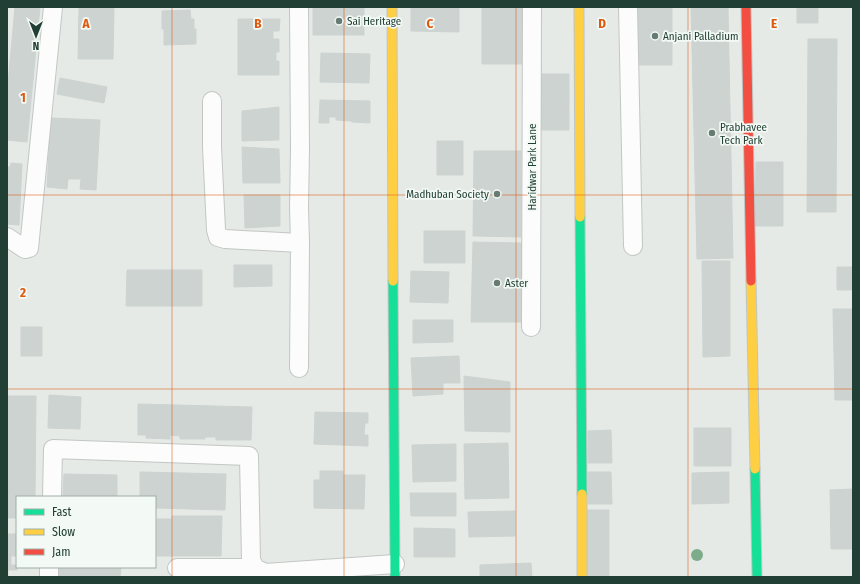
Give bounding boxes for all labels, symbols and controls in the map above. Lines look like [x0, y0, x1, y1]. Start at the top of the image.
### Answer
place label: Sai Heritage [347, 15, 401, 28]
north arrow [16, 16, 56, 56]
text: A [81, 16, 90, 31]
text: B [254, 16, 262, 31]
marker: Sai Heritage [334, 16, 344, 26]
text: C [427, 16, 434, 31]
text: D [598, 16, 606, 31]
text: E [771, 16, 777, 31]
place label: Anjani Palladium [663, 30, 738, 43]
marker: Anjani Palladium [650, 31, 660, 41]
text: N [33, 39, 39, 52]
text: 1 [20, 90, 26, 105]
place label: Prabhavee Tech Park [720, 121, 767, 147]
street label: Haridwar Park Lane [526, 124, 539, 210]
marker: Prabhavee Tech Park [707, 128, 717, 138]
place label: Madhuban Society [406, 188, 489, 201]
marker: Madhuban Society [492, 189, 502, 199]
place label: Aster [505, 277, 528, 290]
marker: Aster [492, 278, 502, 288]
text: 2 [19, 285, 26, 300]
legend [16, 496, 156, 568]
text: Fast [52, 505, 71, 519]
text: Slow [52, 525, 75, 539]
text: Jam [52, 545, 70, 559]

